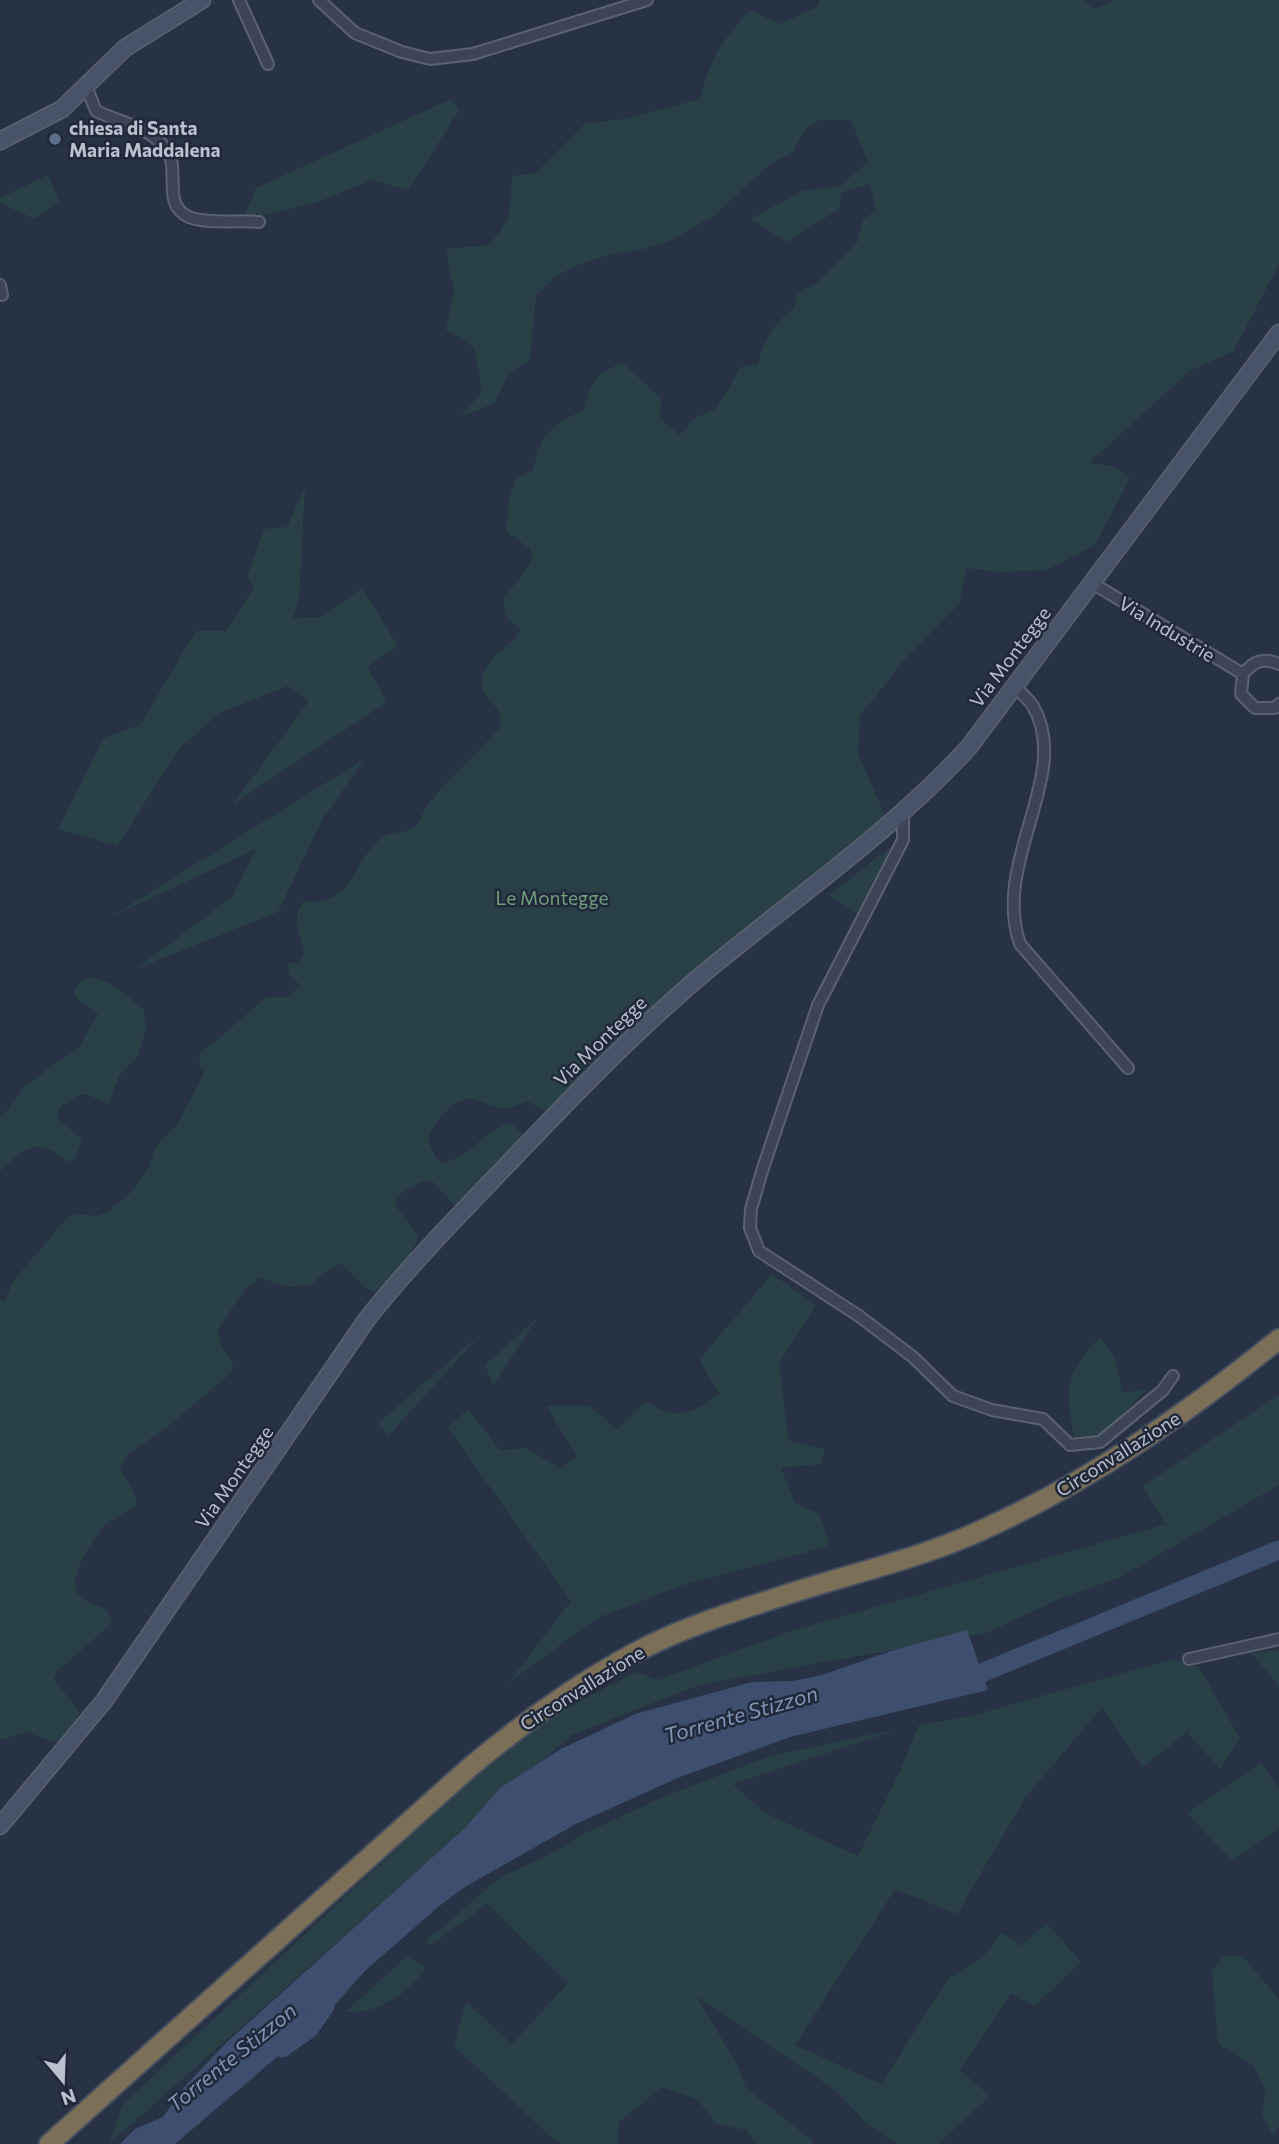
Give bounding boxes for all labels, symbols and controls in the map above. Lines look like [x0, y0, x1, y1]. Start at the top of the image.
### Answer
place label: chiesa di Santa Maria Maddalena [69, 116, 220, 161]
marker: chiesa di Santa Maria Maddalena [47, 131, 63, 147]
street label: Via Industrie [1115, 591, 1220, 666]
street label: Via Montegge [964, 602, 1055, 712]
park label: Le Montegge [495, 886, 609, 909]
street label: Via Montegge [549, 991, 651, 1091]
street label: Circonvallazione [1051, 1406, 1184, 1501]
street label: Via Montegge [190, 1421, 277, 1532]
street label: Circonvallazione [515, 1640, 648, 1735]
water label: Torrente Stizzon [661, 1680, 820, 1747]
water label: Torrente Stizzon [161, 1997, 301, 2117]
north arrow [28, 2046, 98, 2116]
text: N [58, 2084, 79, 2111]

